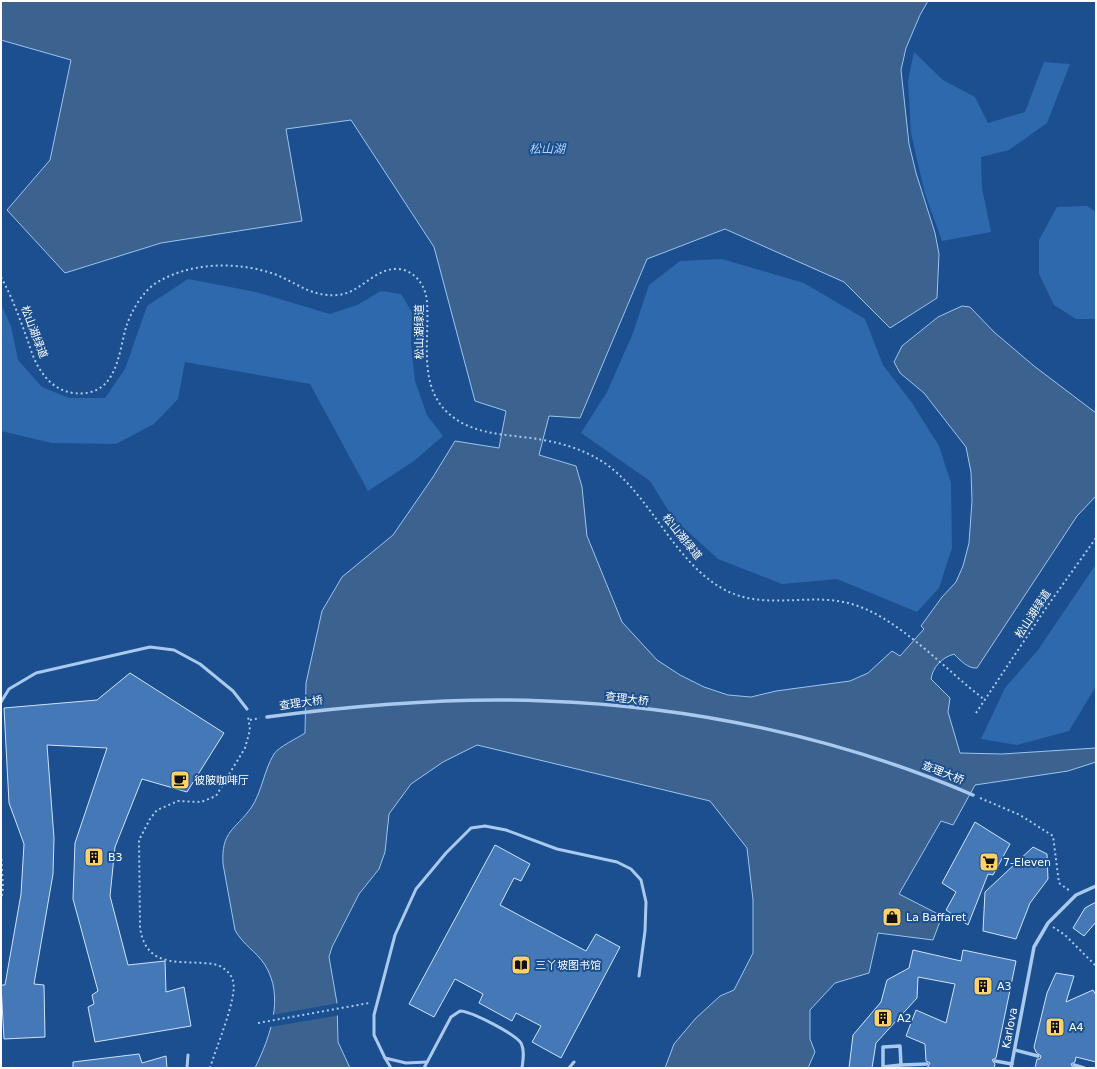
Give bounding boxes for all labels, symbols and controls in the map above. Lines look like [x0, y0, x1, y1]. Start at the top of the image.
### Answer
water label: 松山湖 [529, 142, 567, 156]
street label: 松山湖绿道 [18, 304, 50, 360]
street label: 松山湖绿道 [413, 305, 426, 360]
street label: 松山湖绿道 [660, 512, 704, 562]
street label: 松山湖绿道 [1013, 587, 1053, 641]
street label: 查理大桥 [604, 690, 650, 708]
street label: 查理大桥 [278, 694, 324, 712]
street label: 查理大桥 [920, 759, 966, 787]
cafe icon: 彼陂咖啡厅 [169, 769, 191, 791]
place label: 彼陂咖啡厅 [194, 774, 249, 787]
building icon: B3 [83, 846, 105, 868]
place label: B3 [108, 851, 123, 864]
supermarket icon: 7-Eleven [978, 851, 1000, 873]
place label: 7-Eleven [1003, 856, 1051, 869]
shop icon: La Baffaret [881, 906, 903, 928]
place label: La Baffaret [906, 911, 967, 924]
library icon: 三丫坡图书馆 [510, 954, 532, 976]
place label: 三丫坡图书馆 [535, 959, 601, 972]
building icon: A3 [972, 975, 994, 997]
place label: A3 [997, 980, 1012, 993]
street label: Karlova [1000, 1006, 1020, 1050]
building icon: A2 [872, 1007, 894, 1029]
place label: A2 [897, 1012, 912, 1025]
building icon: A4 [1044, 1016, 1066, 1038]
place label: A4 [1069, 1021, 1084, 1034]

